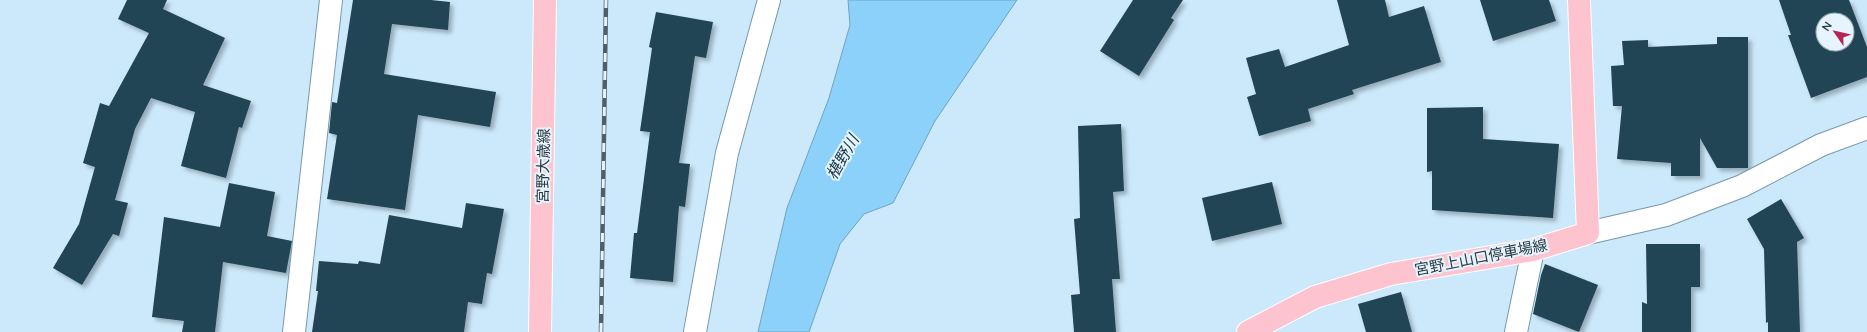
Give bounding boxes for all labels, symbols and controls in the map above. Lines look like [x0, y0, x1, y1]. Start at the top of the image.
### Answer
north arrow [1815, 12, 1855, 52]
text: N [1819, 19, 1835, 34]
street label: 宮野大歳線 [533, 128, 553, 204]
water label: 椹野川 [821, 129, 864, 183]
street label: 宮野上山口停車場線 [1413, 235, 1549, 279]

